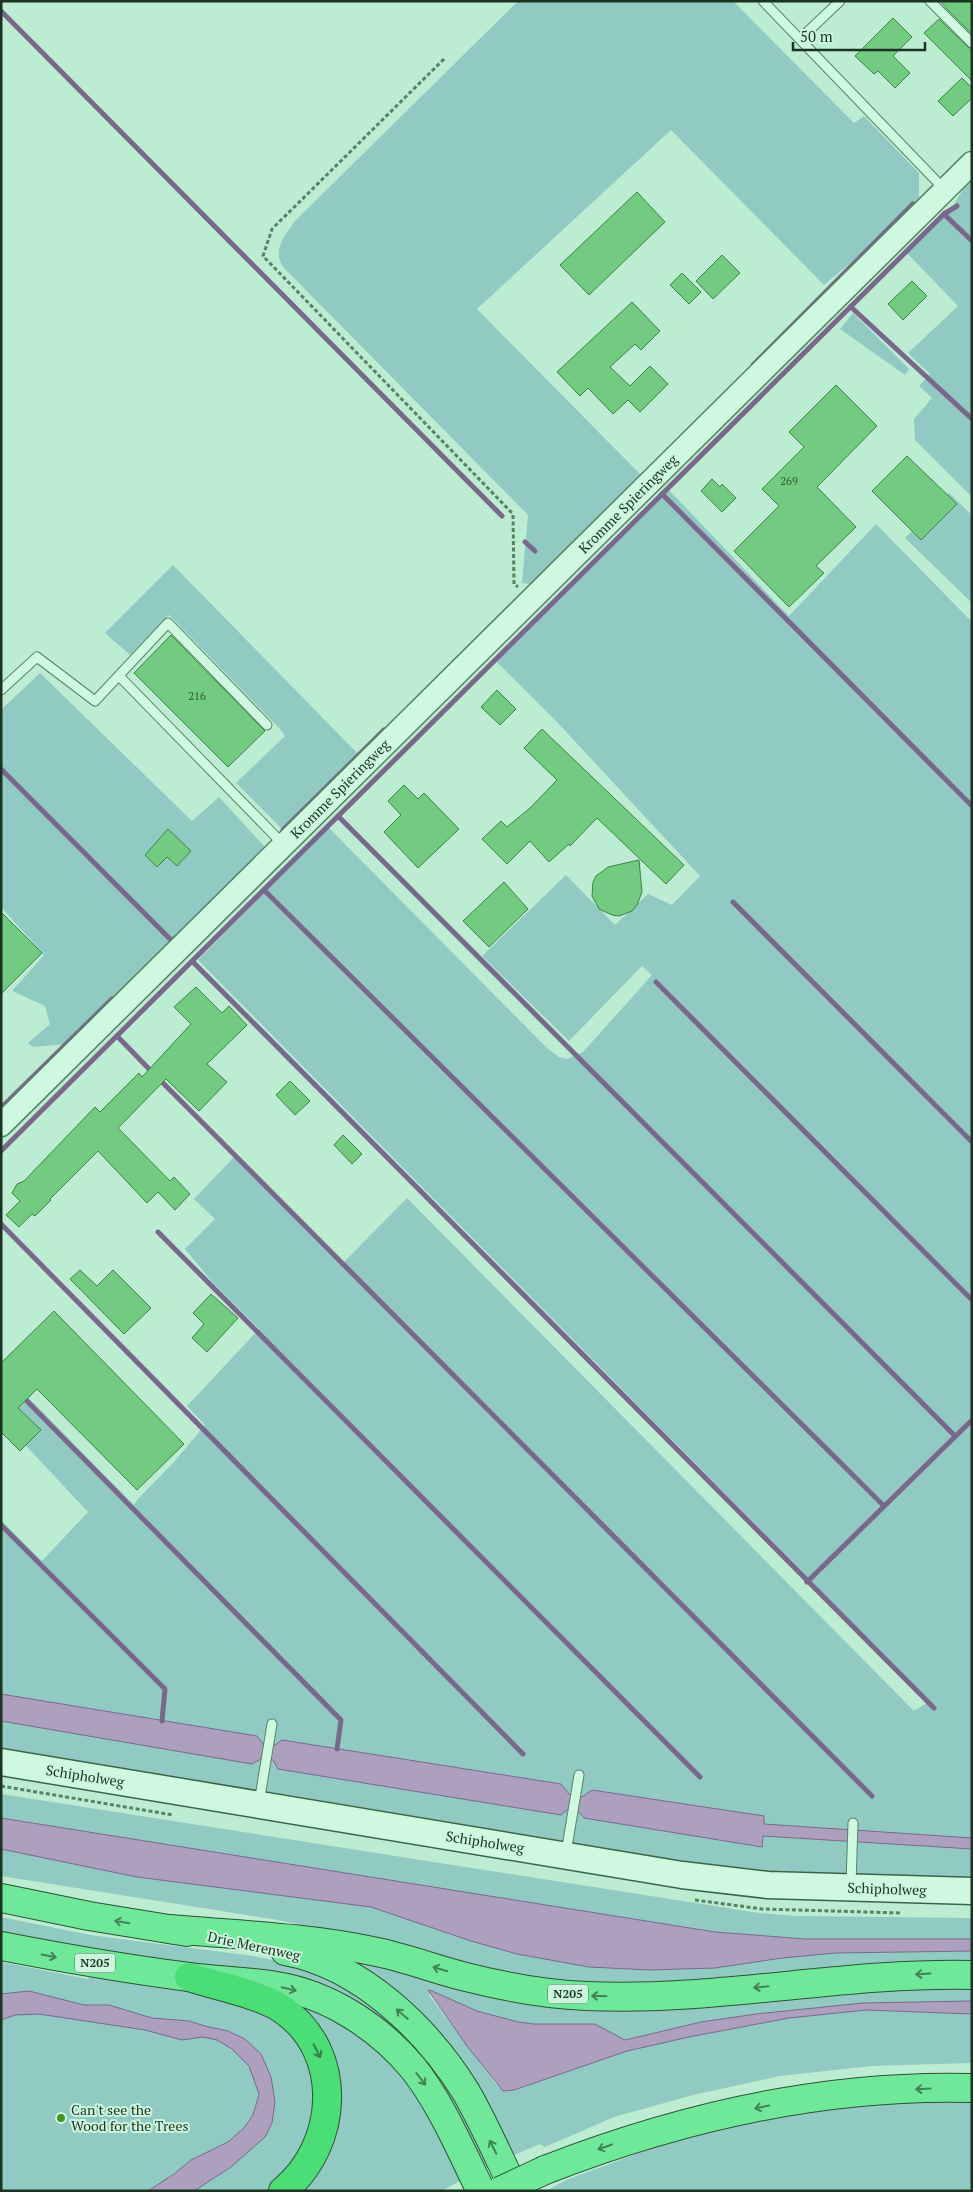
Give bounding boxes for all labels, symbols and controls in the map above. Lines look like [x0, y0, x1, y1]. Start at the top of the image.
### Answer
scale bar [793, 20, 926, 52]
text: 50 m [800, 26, 833, 46]
street label: Kromme Spieringweg [574, 449, 682, 557]
house number: 269 [780, 474, 798, 488]
house number: 216 [188, 689, 206, 703]
street label: Kromme Spieringweg [286, 734, 394, 842]
street label: Schipholweg [45, 1760, 126, 1791]
street label: Schipholweg [445, 1826, 526, 1857]
street label: Schipholweg [847, 1878, 927, 1899]
one-way arrow [114, 1916, 130, 1926]
street label: Drie Merenweg [206, 1926, 303, 1965]
one-way arrow [41, 1951, 57, 1961]
road number: N205 [75, 1954, 115, 1972]
one-way arrow [432, 1963, 448, 1973]
one-way arrow [915, 1970, 931, 1979]
one-way arrow [753, 1982, 769, 1991]
one-way arrow [281, 1985, 297, 1994]
road number: N205 [548, 1985, 588, 2004]
one-way arrow [591, 1992, 607, 2001]
one-way arrow [396, 2009, 409, 2020]
one-way arrow [312, 2043, 322, 2058]
one-way arrow [415, 2072, 426, 2085]
one-way arrow [915, 2084, 932, 2094]
place label: Can't see the Wood for the Trees [71, 2100, 189, 2135]
one-way arrow [754, 2102, 770, 2112]
marker: Can't see the Wood for the Trees [55, 2112, 67, 2124]
one-way arrow [488, 2140, 497, 2155]
one-way arrow [597, 2143, 613, 2152]

